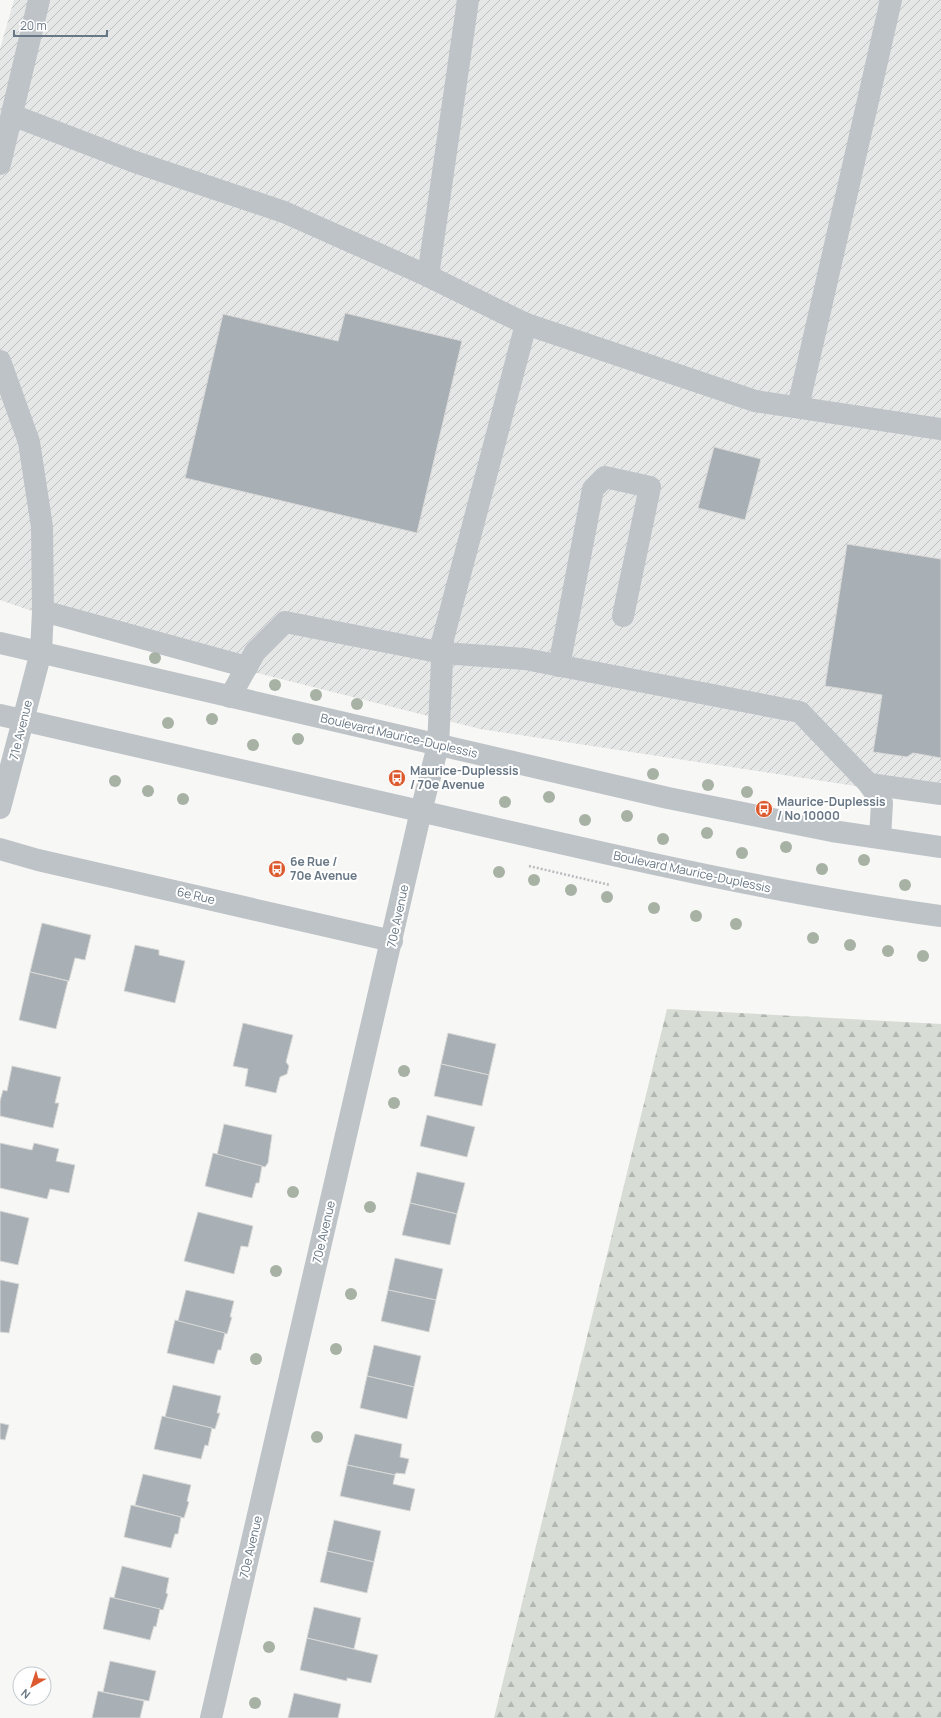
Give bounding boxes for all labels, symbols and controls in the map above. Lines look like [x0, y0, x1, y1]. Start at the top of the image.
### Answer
scale bar [14, 12, 107, 38]
text: 20 m [20, 17, 47, 34]
street label: 71e Avenue [5, 698, 36, 762]
street label: Boulevard Maurice-Duplessis [319, 709, 479, 762]
place label: Maurice-Duplessis / 70e Avenue [410, 762, 519, 793]
bus stop icon: Maurice-Duplessis / 70e Avenue [387, 768, 407, 788]
place label: Maurice-Duplessis / No 10000 [777, 793, 886, 824]
bus stop icon: Maurice-Duplessis / No 10000 [754, 799, 774, 819]
street label: Boulevard Maurice-Duplessis [612, 847, 772, 897]
place label: 6e Rue / 70e Avenue [290, 853, 357, 884]
bus stop icon: 6e Rue / 70e Avenue [267, 859, 287, 879]
street label: 6e Rue [175, 883, 217, 908]
street label: 70e Avenue [383, 883, 412, 949]
street label: 70e Avenue [308, 1199, 339, 1265]
street label: 70e Avenue [235, 1514, 266, 1580]
north arrow [12, 1666, 52, 1706]
text: N [18, 1686, 33, 1702]

